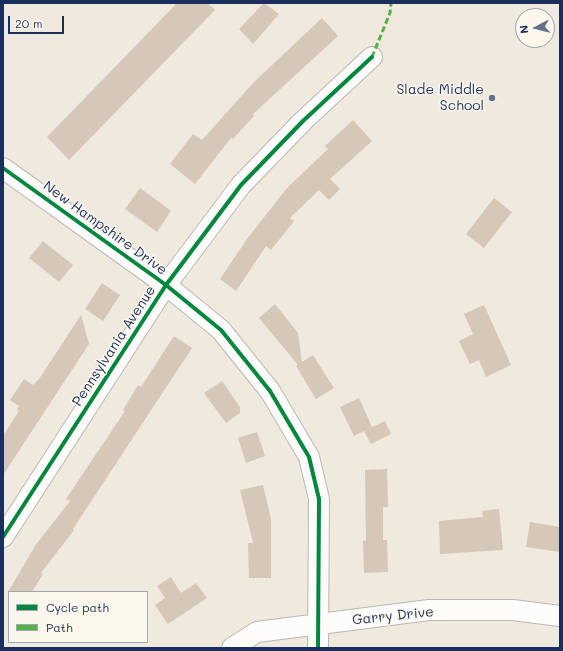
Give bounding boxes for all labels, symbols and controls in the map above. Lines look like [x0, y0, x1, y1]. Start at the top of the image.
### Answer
scale bar [10, 8, 66, 34]
north arrow [515, 8, 555, 48]
text: 20 m [15, 15, 43, 31]
text: N [516, 24, 532, 34]
place label: Slade Middle School [396, 82, 484, 114]
marker: Slade Middle School [487, 93, 497, 103]
street label: New Hampshire Drive [40, 177, 170, 279]
street label: Pennsylvania Avenue [69, 283, 159, 409]
legend [8, 591, 148, 643]
text: Cycle path [46, 599, 109, 615]
street label: Garry Drive [351, 603, 435, 629]
text: Path [46, 619, 73, 635]

